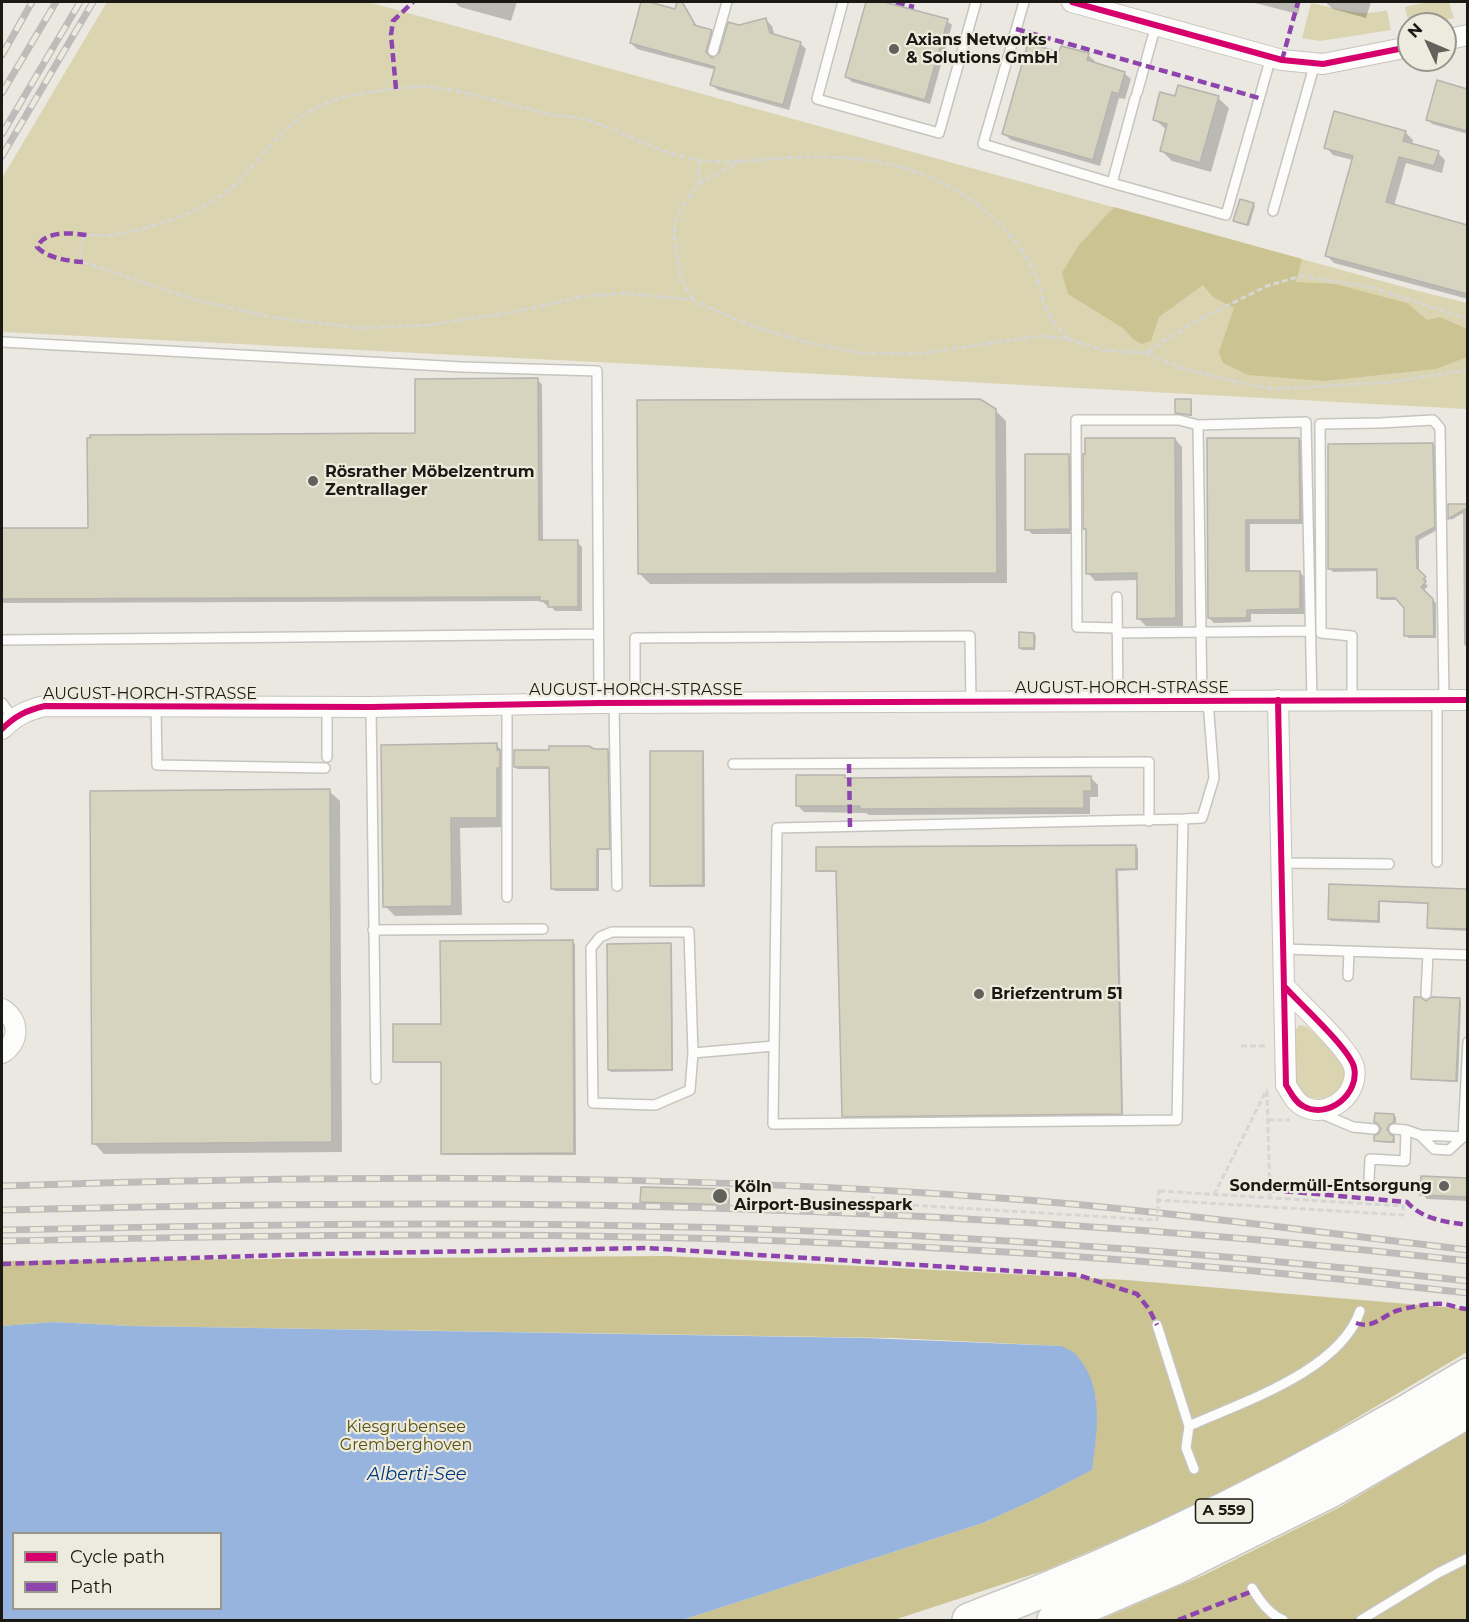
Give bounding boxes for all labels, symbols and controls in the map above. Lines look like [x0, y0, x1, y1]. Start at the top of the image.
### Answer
north arrow [1397, 12, 1457, 72]
text: N [1404, 19, 1426, 42]
place label: Axians Networks & Solutions GmbH [906, 30, 1058, 68]
marker: Axians Networks & Solutions GmbH [887, 42, 901, 56]
place label: Rösrather Möbelzentrum Zentrallager [325, 462, 535, 500]
marker: Rösrather Möbelzentrum Zentrallager [306, 474, 320, 488]
street label: AUGUST-HORCH-STRASSE [1015, 678, 1229, 698]
street label: AUGUST-HORCH-STRASSE [529, 680, 743, 700]
street label: AUGUST-HORCH-STRASSE [43, 684, 257, 704]
place label: Briefzentrum 51 [991, 984, 1123, 1004]
marker: Briefzentrum 51 [972, 987, 986, 1001]
place label: Sondermüll-Entsorgung [1230, 1176, 1432, 1196]
place label: Köln Airport-Businesspark [734, 1177, 912, 1215]
marker: Sondermüll-Entsorgung [1437, 1179, 1451, 1193]
marker: Köln Airport-Businesspark [711, 1187, 729, 1205]
park label: Kiesgrubensee Gremberghoven [340, 1417, 472, 1455]
water label: Alberti-See [367, 1464, 467, 1486]
road number: A 559 [1196, 1499, 1252, 1523]
legend [12, 1532, 222, 1610]
text: Cycle path [70, 1546, 165, 1568]
text: Path [70, 1576, 113, 1598]

